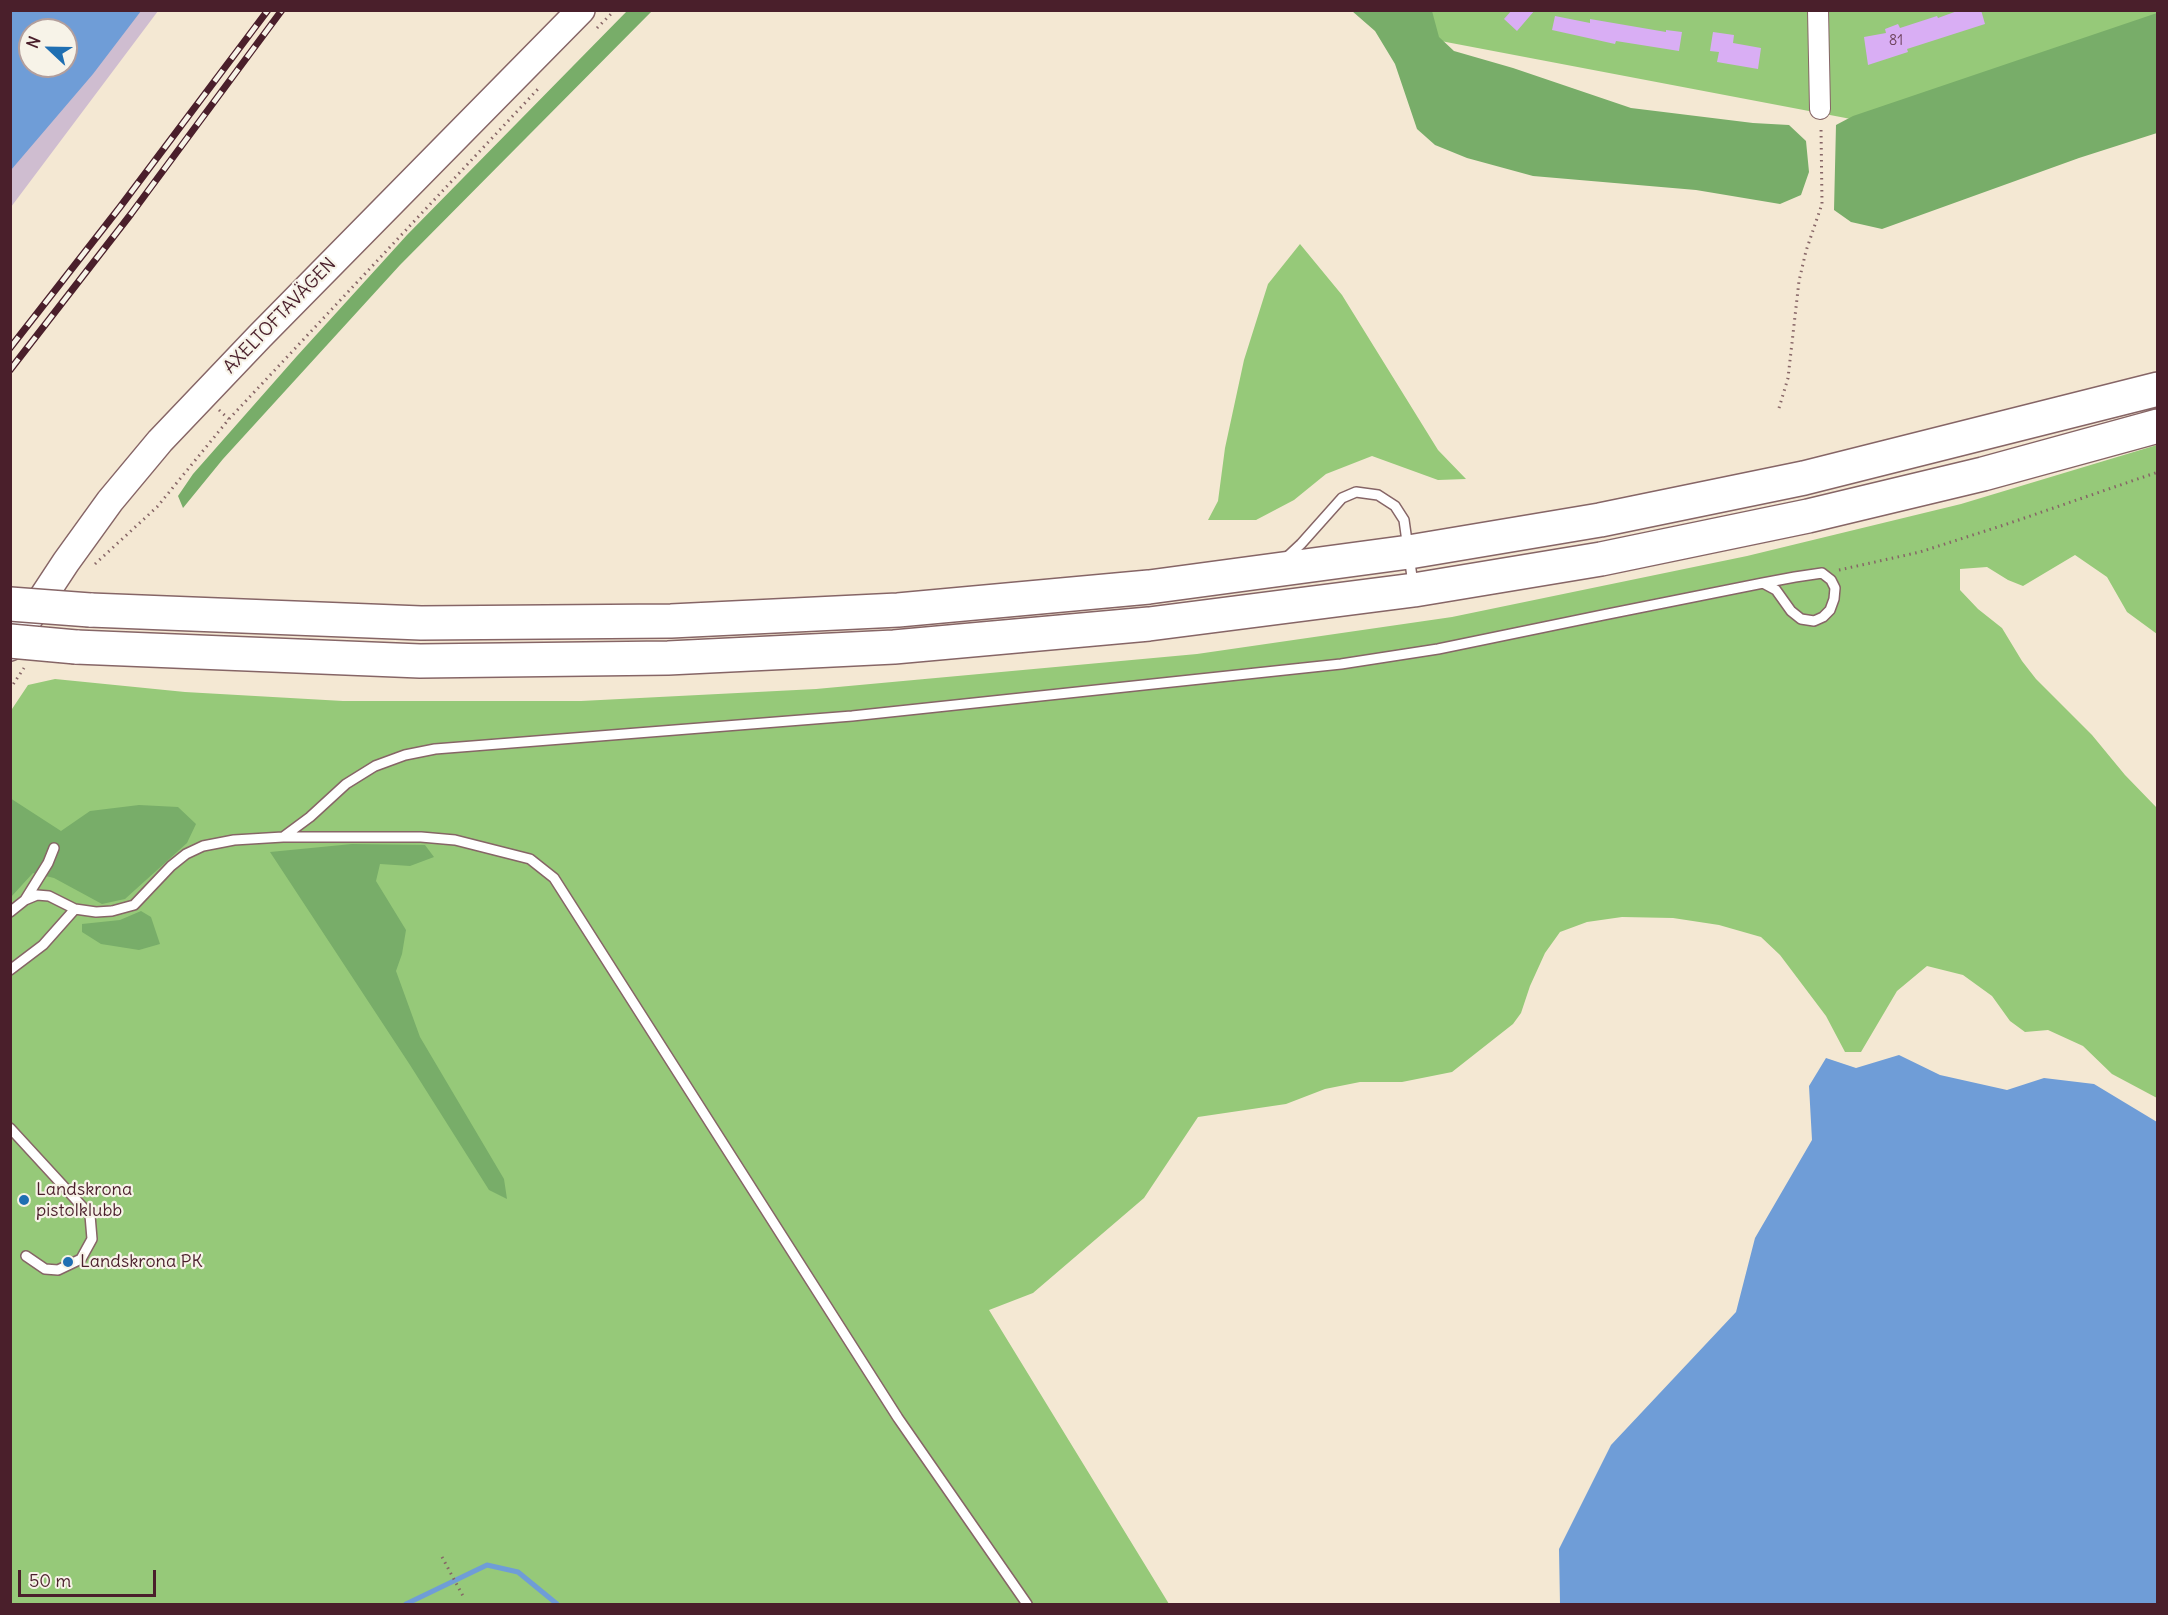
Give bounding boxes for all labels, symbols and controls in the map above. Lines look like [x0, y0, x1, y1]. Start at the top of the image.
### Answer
north arrow [18, 18, 78, 78]
house number: 81 [1889, 32, 1903, 50]
text: N [22, 33, 45, 51]
street label: AXELTOFTAVÄGEN [219, 254, 341, 378]
place label: Landskrona pistolklubb [36, 1179, 132, 1222]
marker: Landskrona pistolklubb [17, 1193, 31, 1207]
place label: Landskrona PK [80, 1251, 203, 1273]
marker: Landskrona PK [61, 1255, 75, 1269]
scale bar [21, 1558, 159, 1596]
text: 50 m [29, 1569, 71, 1592]

